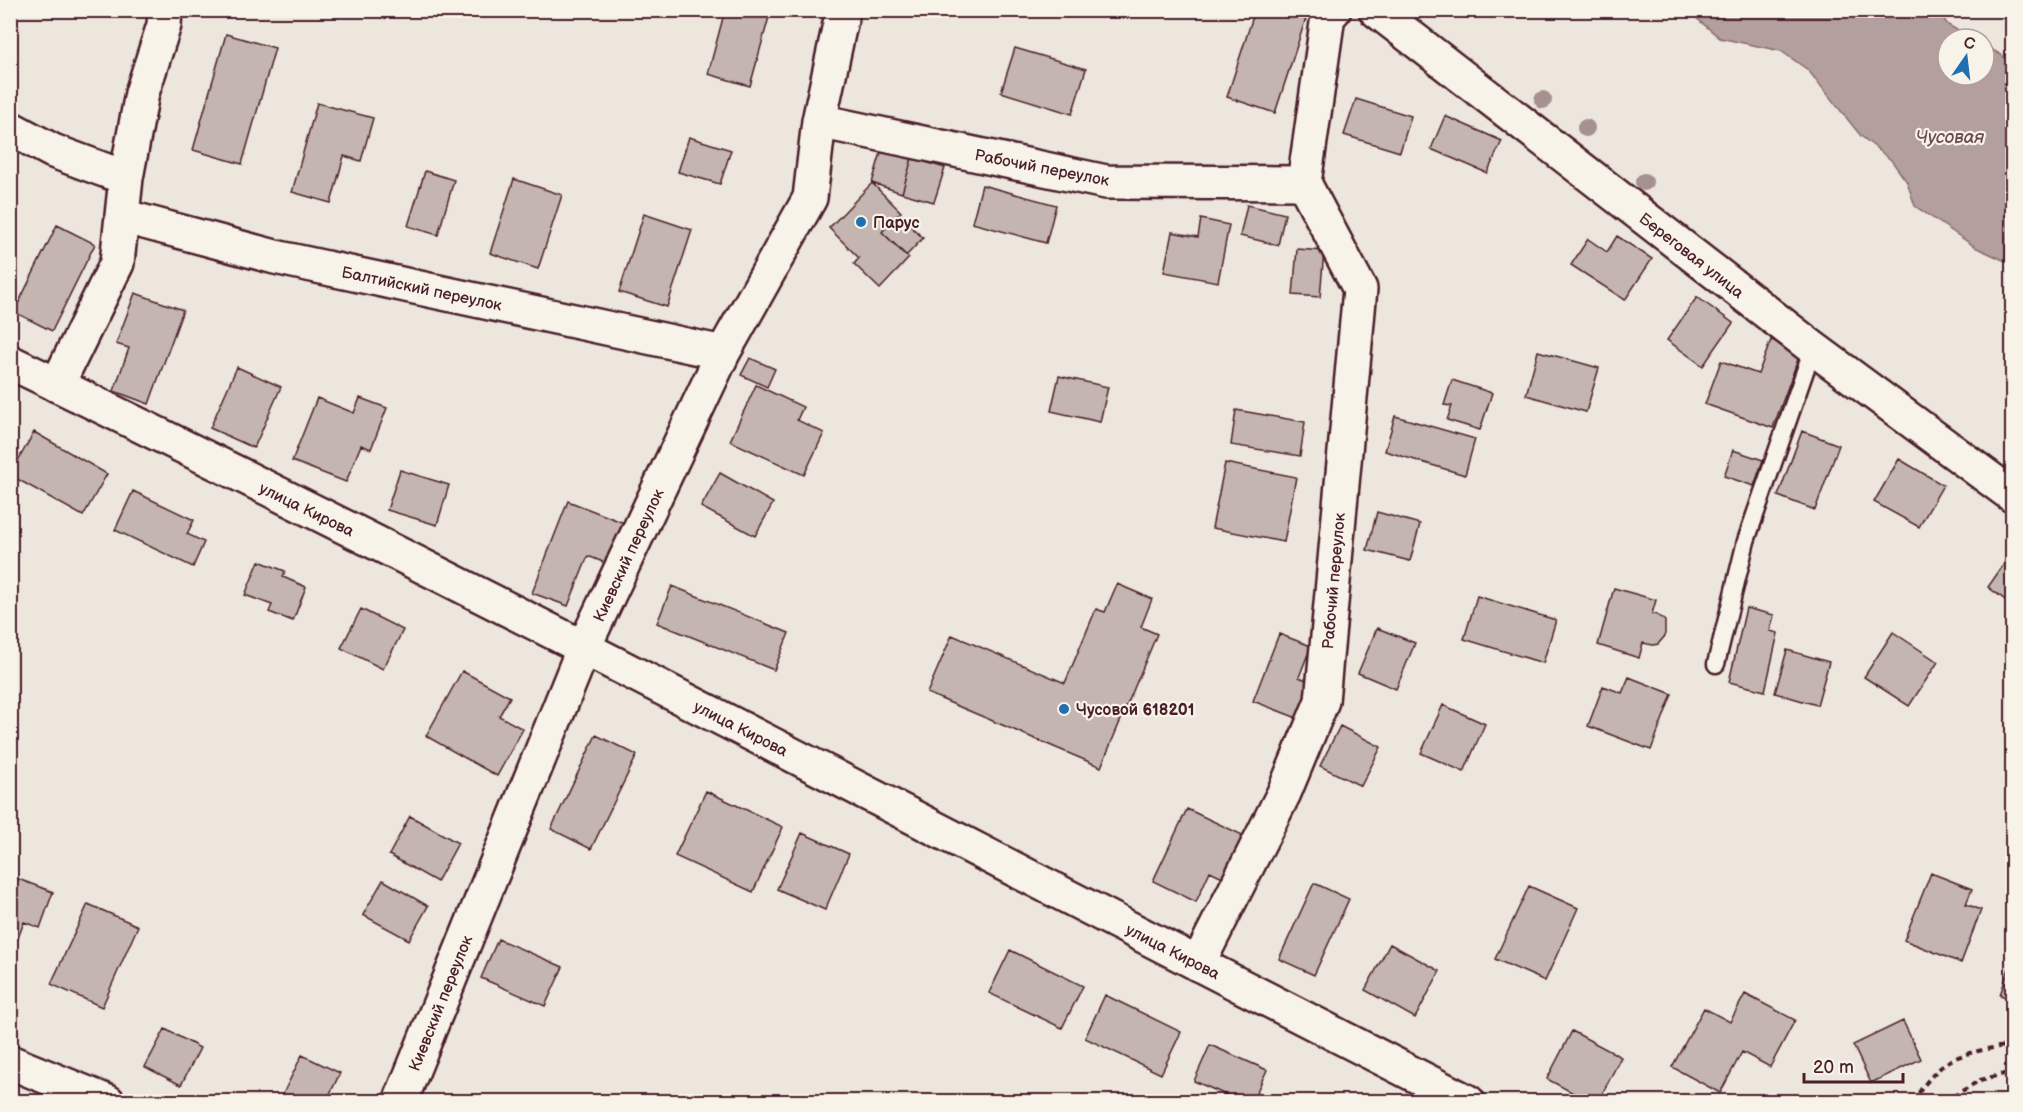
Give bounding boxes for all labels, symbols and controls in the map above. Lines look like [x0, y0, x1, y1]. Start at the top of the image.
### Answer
north arrow [1936, 27, 1996, 87]
text: С [1962, 33, 1977, 54]
water label: Чусовая [1916, 127, 1984, 148]
street label: Рабочий переулок [973, 146, 1111, 191]
street label: Береговая улица [1635, 209, 1748, 303]
place label: Парус [873, 214, 920, 233]
marker: Парус [854, 215, 868, 229]
street label: Балтийский переулок [340, 263, 504, 316]
street label: улица Кирова [256, 479, 357, 542]
street label: Киевский переулок [590, 486, 669, 625]
street label: Рабочий переулок [1319, 512, 1350, 650]
street label: улица Кирова [690, 697, 791, 761]
place label: Чусовой 618201 [1076, 701, 1194, 720]
marker: Чусовой 618201 [1057, 702, 1071, 716]
street label: улица Кирова [1122, 920, 1223, 984]
street label: Киевский переулок [405, 932, 477, 1074]
scale bar [1804, 1046, 1903, 1084]
text: 20 m [1813, 1057, 1854, 1078]

